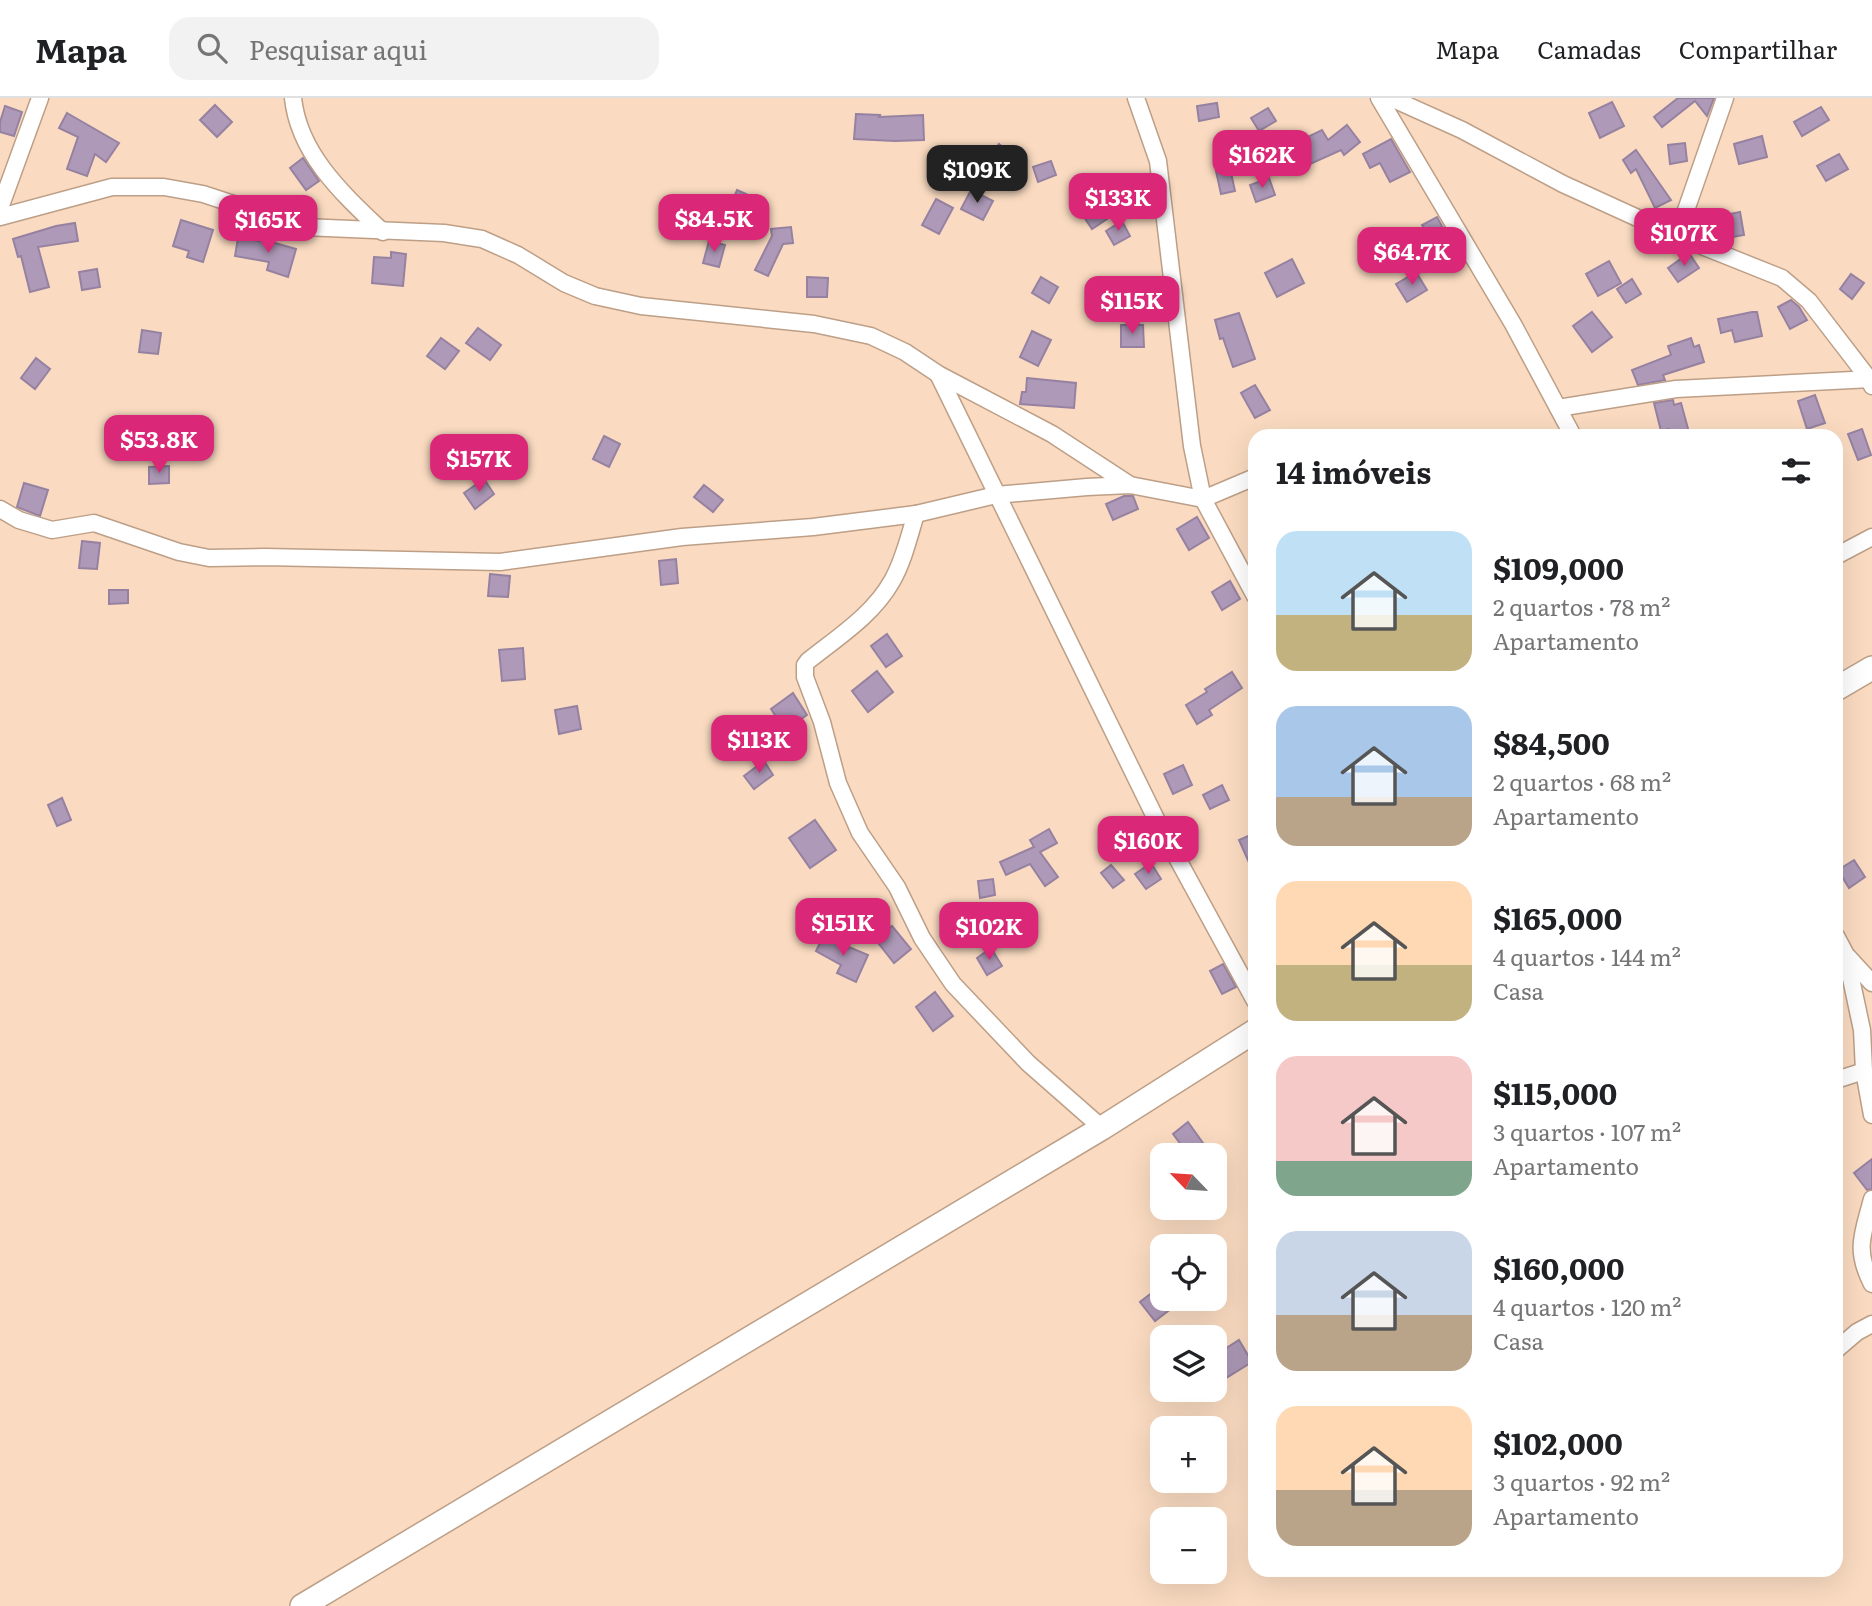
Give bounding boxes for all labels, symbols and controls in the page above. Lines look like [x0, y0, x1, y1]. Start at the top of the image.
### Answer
search box [169, 17, 659, 80]
text: Mapa [35, 24, 127, 73]
icon: search [193, 29, 231, 67]
text: Pesquisar aqui [249, 29, 427, 68]
text: Mapa [1435, 31, 1499, 66]
text: Camadas [1537, 31, 1641, 66]
text: Compartilhar [1679, 31, 1837, 66]
pin: $162K [1213, 130, 1311, 190]
text: $162K [1228, 136, 1296, 170]
pin: $109K [928, 146, 1026, 205]
text: $109K [943, 151, 1011, 185]
pin: $133K [1069, 174, 1167, 233]
text: $133K [1085, 179, 1151, 213]
pin: $84.5K [657, 194, 771, 254]
pin: $165K [219, 195, 317, 255]
text: $84.5K [674, 200, 754, 234]
text: $165K [234, 201, 302, 235]
pin: $107K [1635, 208, 1733, 268]
text: $107K [1650, 214, 1718, 248]
pin: $64.7K [1355, 228, 1469, 287]
text: $64.7K [1373, 233, 1451, 267]
pin: $115K [1083, 276, 1181, 336]
text: $115K [1100, 282, 1164, 316]
pin: $53.8K [102, 416, 216, 475]
text: $53.8K [120, 421, 198, 455]
pin: $157K [430, 434, 528, 494]
text: $157K [446, 440, 512, 474]
text: 14 imóveis [1276, 449, 1431, 493]
icon: filters [1777, 452, 1815, 490]
text: $109,000 [1493, 545, 1624, 589]
icon: home [1332, 559, 1416, 643]
text: 2 quartos · 78 m² [1493, 589, 1670, 623]
text: Apartamento [1493, 623, 1639, 657]
pin: $113K [710, 716, 808, 775]
text: $84,500 [1493, 720, 1610, 764]
text: $113K [727, 721, 791, 755]
icon: home [1332, 734, 1416, 818]
text: 2 quartos · 68 m² [1493, 764, 1671, 798]
text: Apartamento [1493, 798, 1639, 832]
pin: $160K [1099, 816, 1197, 876]
text: $160K [1114, 822, 1182, 856]
text: $165,000 [1493, 895, 1622, 939]
pin: $151K [794, 898, 892, 958]
pin: $102K [940, 902, 1038, 962]
text: $151K [811, 904, 875, 938]
text: $102K [955, 908, 1023, 942]
icon: home [1332, 909, 1416, 993]
text: 4 quartos · 144 m² [1493, 939, 1681, 973]
text: Casa [1493, 973, 1544, 1007]
text: $115,000 [1493, 1070, 1617, 1114]
icon: home [1332, 1084, 1416, 1168]
text: 3 quartos · 107 m² [1493, 1114, 1681, 1148]
north arrow [1150, 1143, 1227, 1220]
map controls [1150, 1143, 1227, 1584]
text: Apartamento [1493, 1148, 1639, 1182]
button: locate [1150, 1234, 1227, 1311]
text: $160,000 [1493, 1245, 1625, 1289]
icon: home [1332, 1259, 1416, 1343]
text: 4 quartos · 120 m² [1493, 1289, 1681, 1323]
text: Casa [1493, 1323, 1544, 1357]
button: layers [1150, 1325, 1227, 1402]
button: + [1150, 1416, 1227, 1493]
text: $102,000 [1493, 1420, 1623, 1464]
icon: home [1332, 1434, 1416, 1518]
text: 3 quartos · 92 m² [1493, 1464, 1670, 1498]
text: Apartamento [1493, 1498, 1639, 1532]
button: − [1150, 1507, 1227, 1584]

